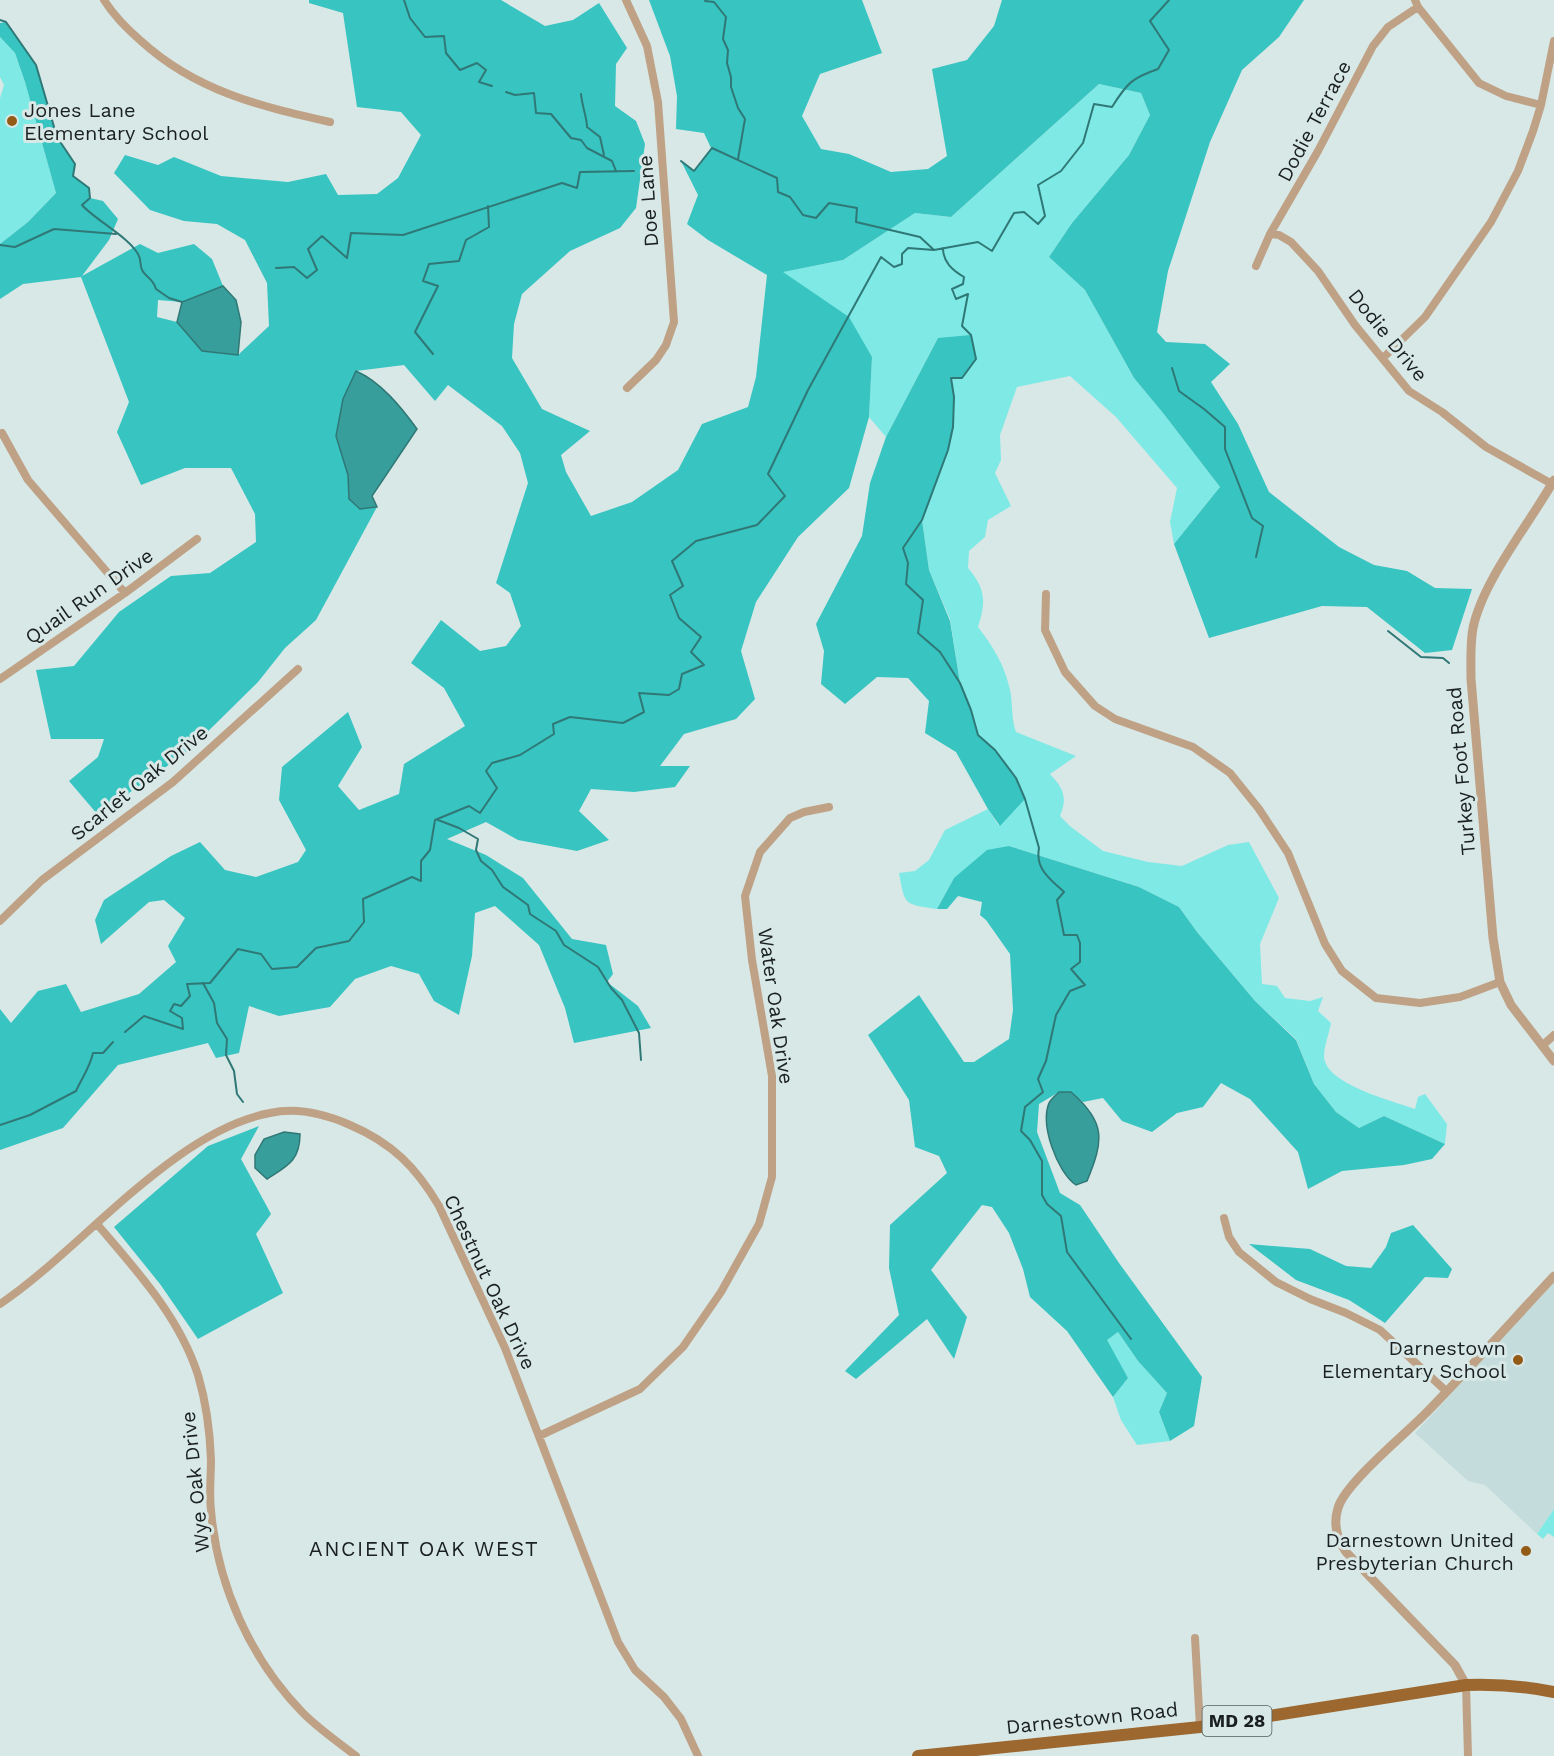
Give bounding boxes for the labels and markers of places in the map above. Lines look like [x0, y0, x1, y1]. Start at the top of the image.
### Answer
place label: Jones Lane Elementary School [24, 98, 208, 145]
marker: Jones Lane Elementary School [5, 114, 19, 128]
place label: Darnestown Elementary School [1322, 1336, 1506, 1383]
marker: Darnestown Elementary School [1511, 1353, 1525, 1367]
place label: Darnestown United Presbyterian Church [1316, 1528, 1514, 1575]
marker: Darnestown United Presbyterian Church [1519, 1544, 1533, 1558]

